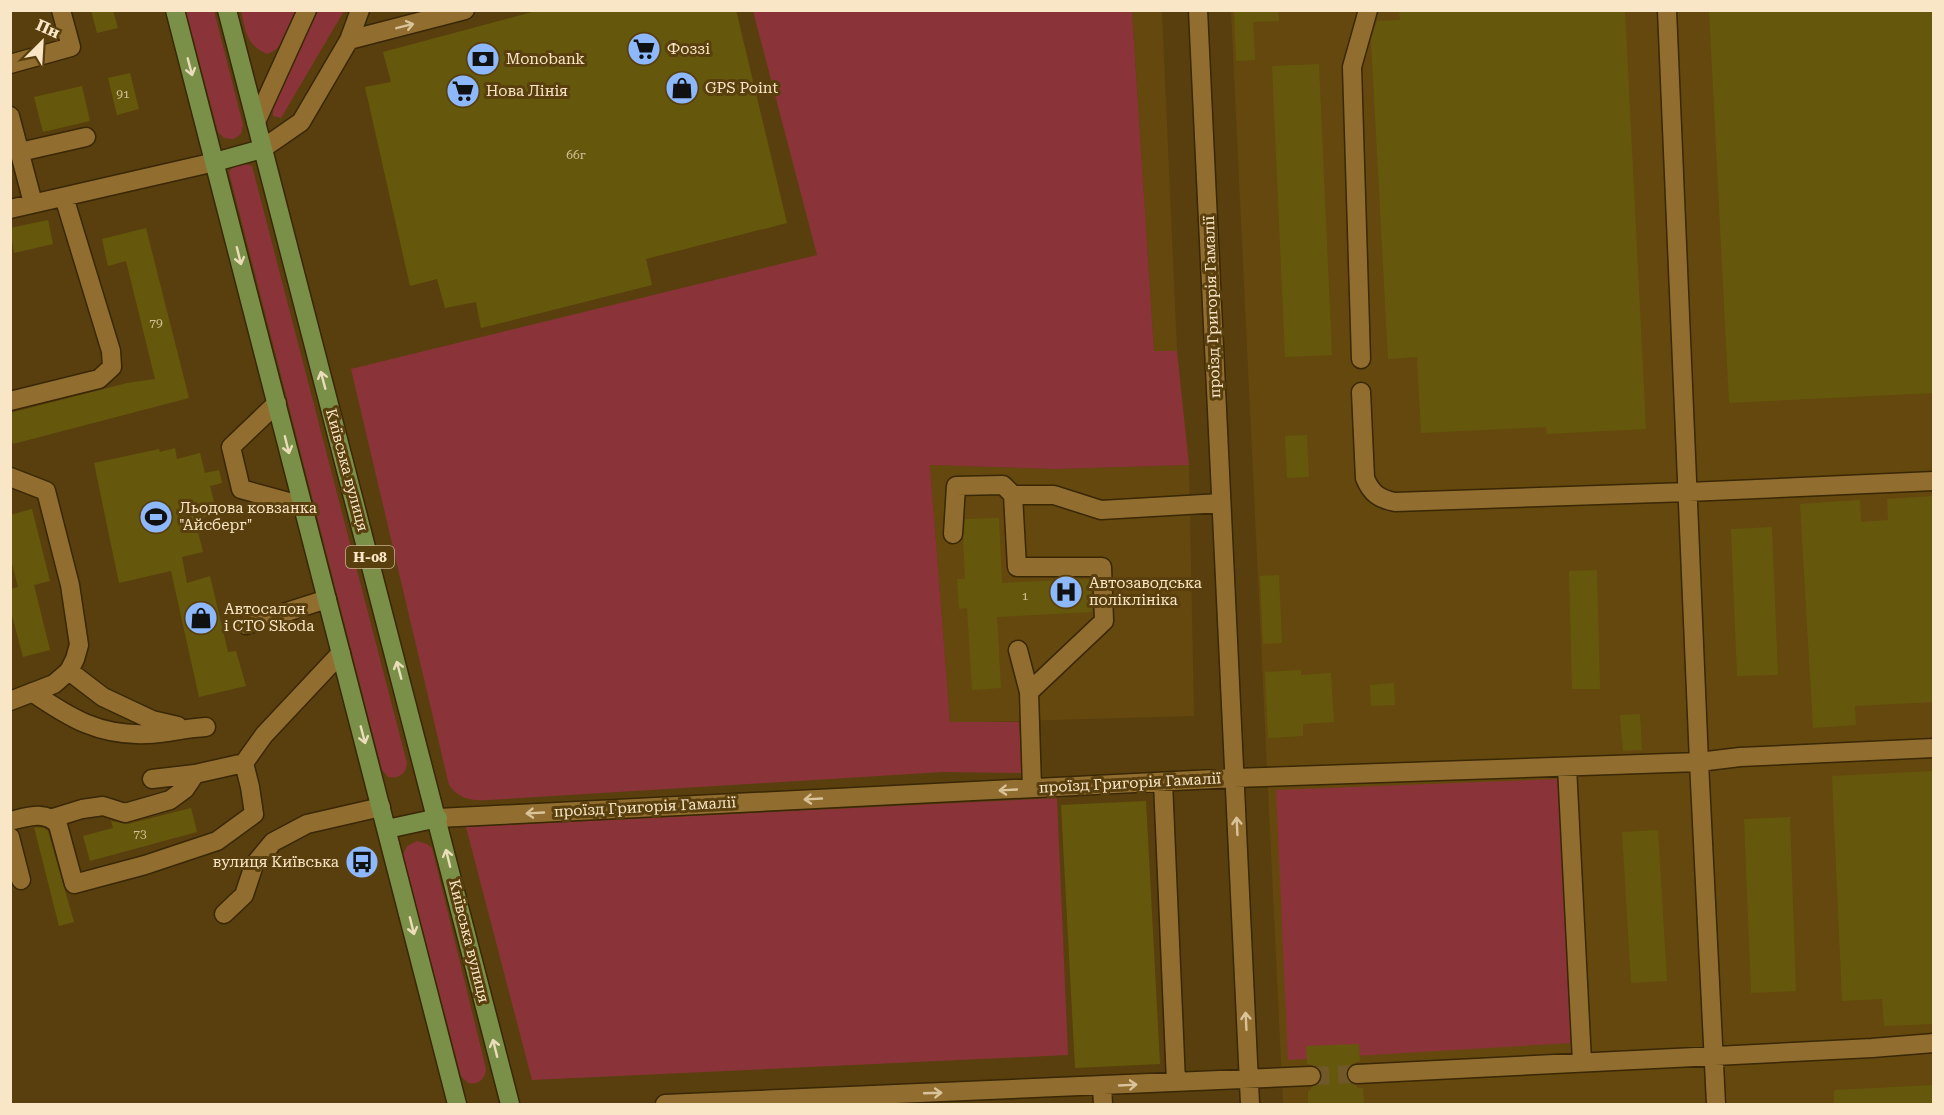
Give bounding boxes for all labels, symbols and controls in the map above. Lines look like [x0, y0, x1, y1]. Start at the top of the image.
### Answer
north arrow [12, 12, 72, 72]
text: Пн [33, 15, 63, 42]
one-way arrow [396, 19, 415, 31]
supermarket icon: Фоззі [626, 31, 662, 67]
place label: Фоззі [667, 40, 710, 58]
bank icon: Monobank [465, 41, 501, 77]
place label: Monobank [506, 50, 585, 68]
one-way arrow [184, 57, 196, 76]
shop icon: GPS Point [664, 70, 700, 106]
supermarket icon: Нова Лінія [445, 73, 481, 109]
place label: GPS Point [705, 79, 778, 97]
place label: Нова Лінія [486, 82, 568, 100]
house number: 91 [116, 87, 130, 101]
house number: 66г [566, 148, 586, 162]
street label: проїзд Григорія Гамалії [1200, 215, 1224, 398]
one-way arrow [233, 246, 245, 265]
house number: 79 [149, 316, 163, 330]
one-way arrow [316, 371, 328, 390]
street label: Київська вулиця [322, 407, 372, 533]
one-way arrow [282, 435, 294, 454]
sports icon: Льодова ковзанка "Айсберг" [138, 499, 174, 535]
place label: Льодова ковзанка "Айсберг" [179, 499, 317, 534]
road number: Н-08 [346, 546, 394, 568]
hospital icon: Автозаводська поліклініка [1048, 574, 1084, 610]
place label: Автозаводська поліклініка [1089, 574, 1202, 609]
house number: 1 [1022, 589, 1029, 603]
shop icon: Автосалон і СТО Skoda [183, 600, 219, 636]
place label: Автосалон і СТО Skoda [224, 600, 314, 635]
one-way arrow [393, 661, 405, 680]
one-way arrow [357, 725, 369, 744]
street label: проїзд Григорія Гамалії [1038, 769, 1222, 797]
one-way arrow [999, 784, 1018, 795]
street label: проїзд Григорія Гамалії [553, 793, 737, 821]
one-way arrow [804, 794, 824, 805]
one-way arrow [525, 807, 545, 818]
one-way arrow [1231, 817, 1242, 837]
house number: 73 [133, 827, 147, 841]
bus stop icon: вулиця Київська [344, 844, 380, 880]
one-way arrow [442, 849, 454, 868]
place label: вулиця Київська [213, 853, 339, 871]
street label: Київська вулиця [445, 878, 493, 1004]
one-way arrow [406, 917, 418, 936]
one-way arrow [1241, 1011, 1252, 1031]
one-way arrow [489, 1039, 501, 1058]
one-way arrow [1117, 1079, 1137, 1090]
one-way arrow [922, 1088, 942, 1099]

